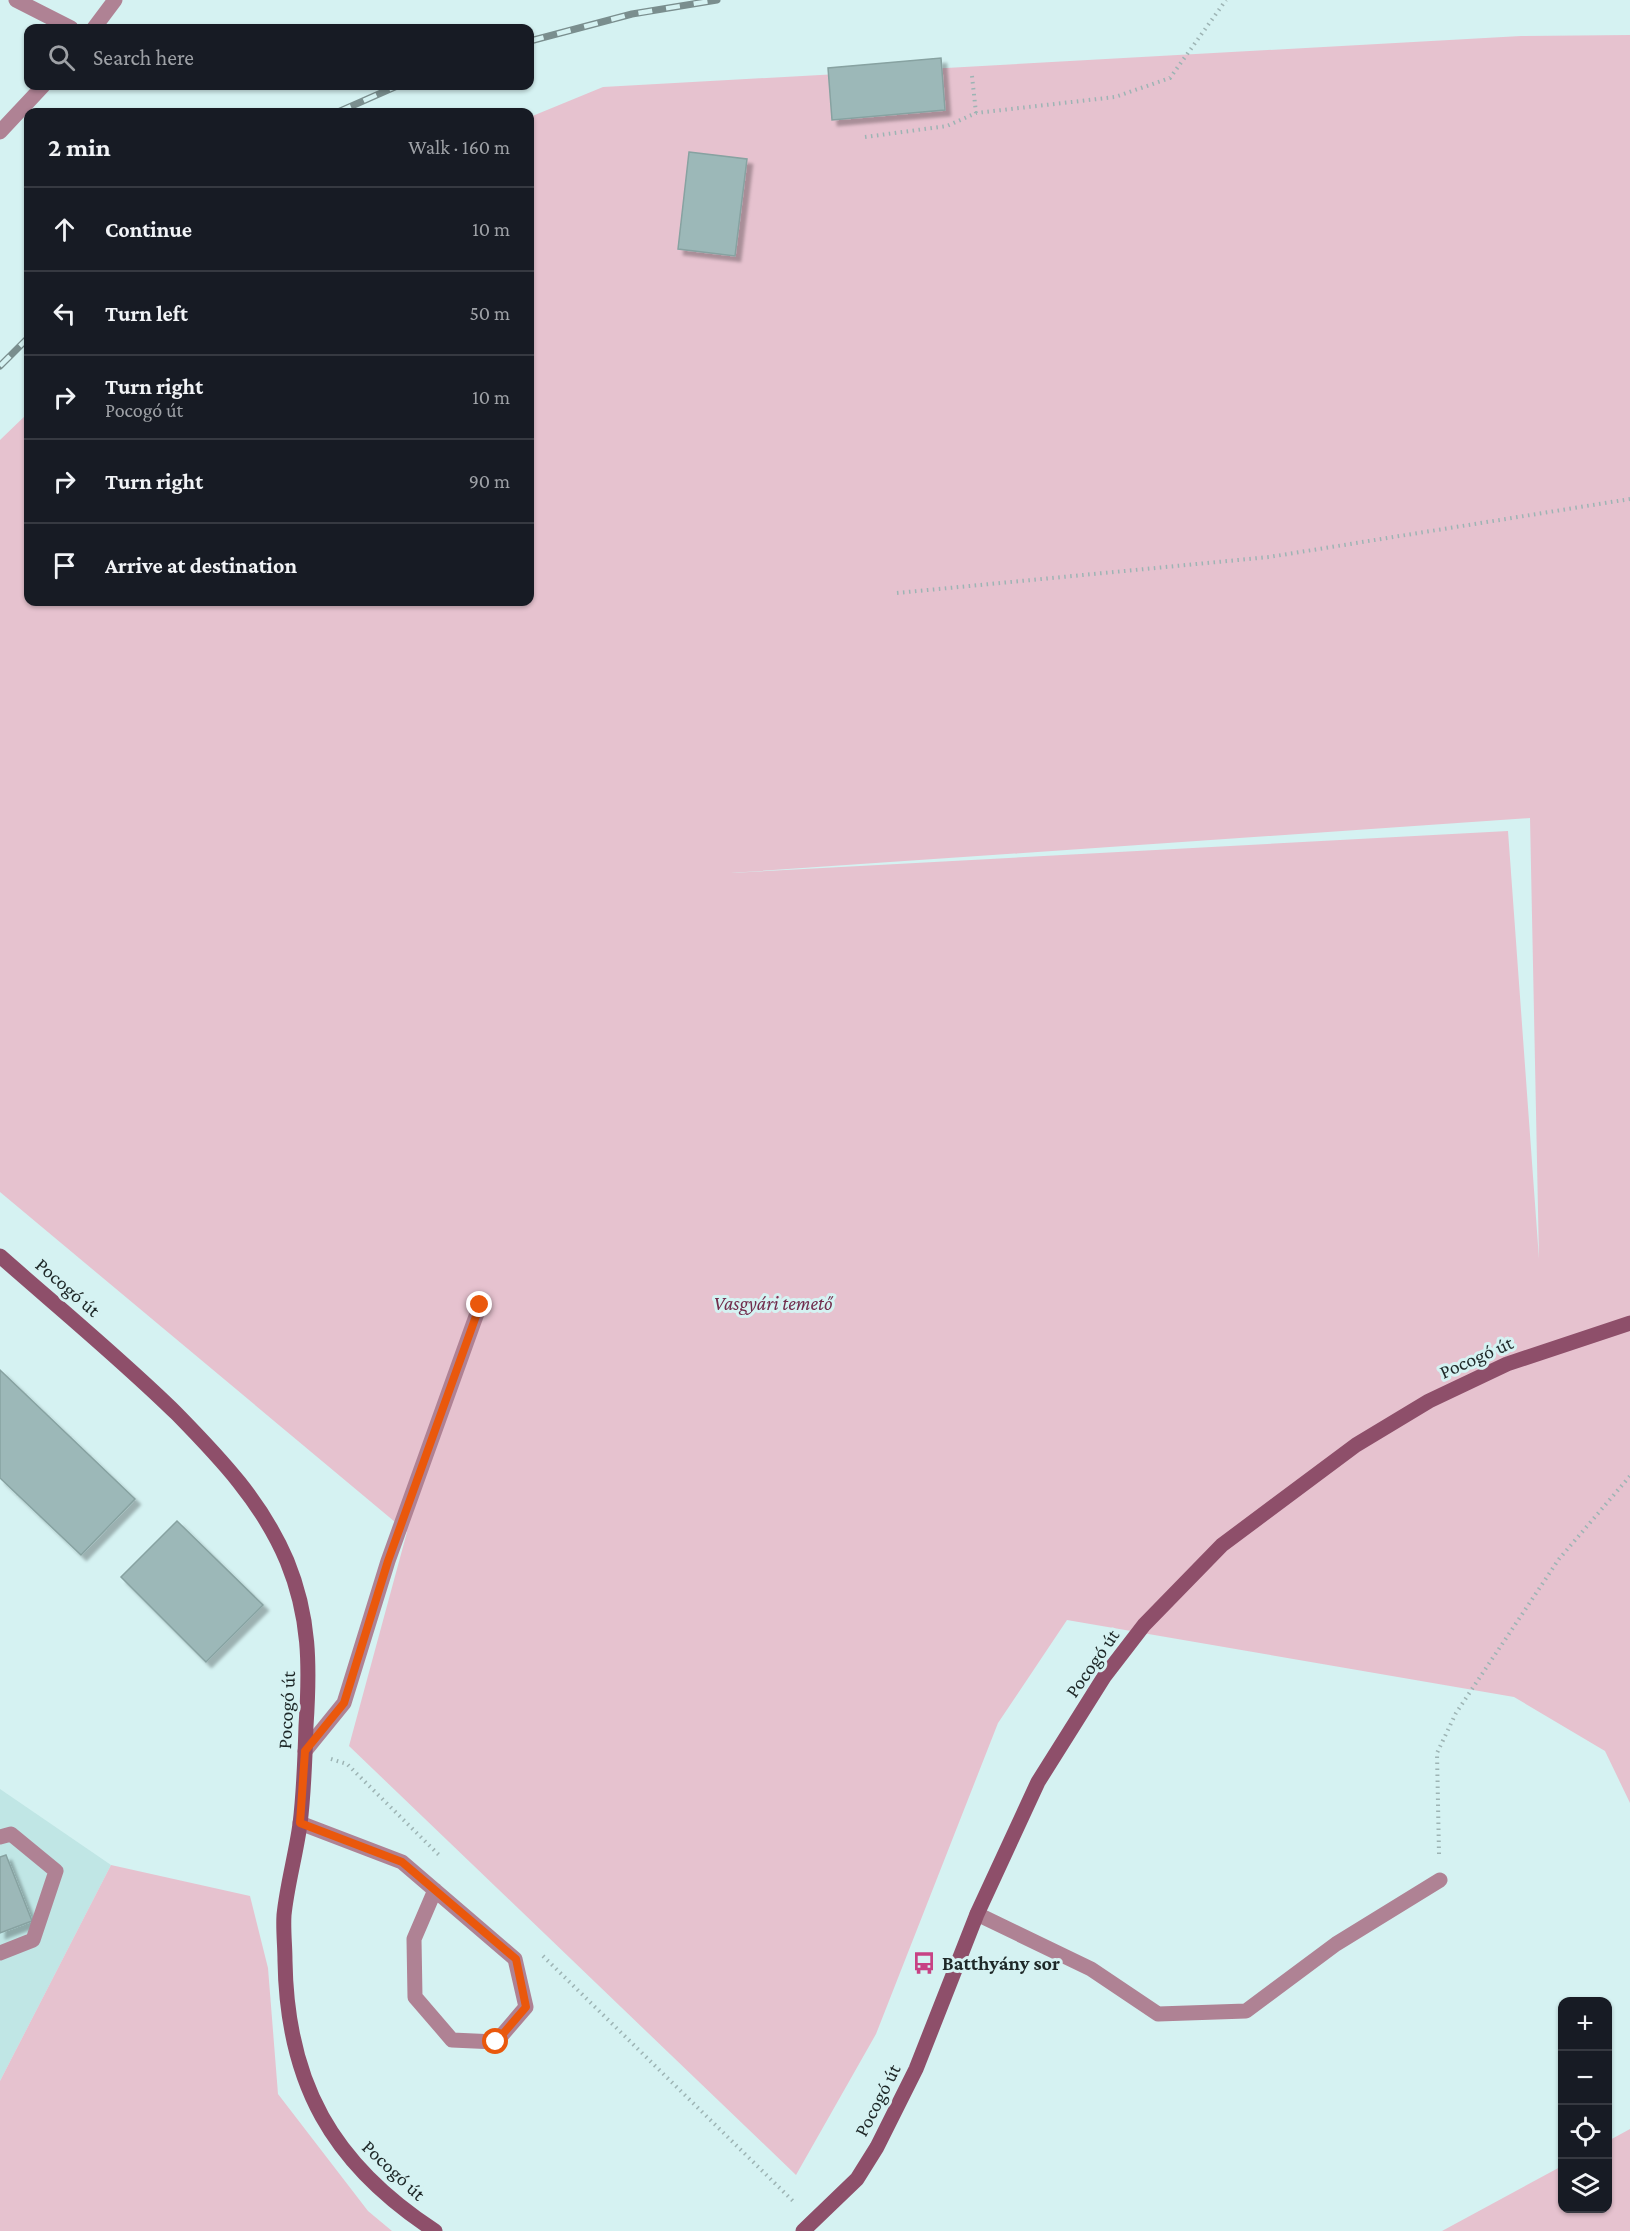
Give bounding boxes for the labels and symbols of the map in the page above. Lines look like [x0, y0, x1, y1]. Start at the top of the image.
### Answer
street label: Pocogó út [31, 1253, 105, 1322]
route end [466, 1291, 492, 1317]
park label: Vasgyári temető [713, 1292, 834, 1315]
street label: Pocogó út [1436, 1331, 1517, 1384]
street label: Pocogó út [1061, 1624, 1124, 1702]
street label: Pocogó út [273, 1670, 300, 1750]
bus stop icon: Batthyány sor [911, 1950, 937, 1976]
place label: Batthyány sor [942, 1952, 1060, 1974]
route start [482, 2028, 508, 2054]
street label: Pocogó út [849, 2060, 906, 2140]
street label: Pocogó út [357, 2135, 430, 2206]

